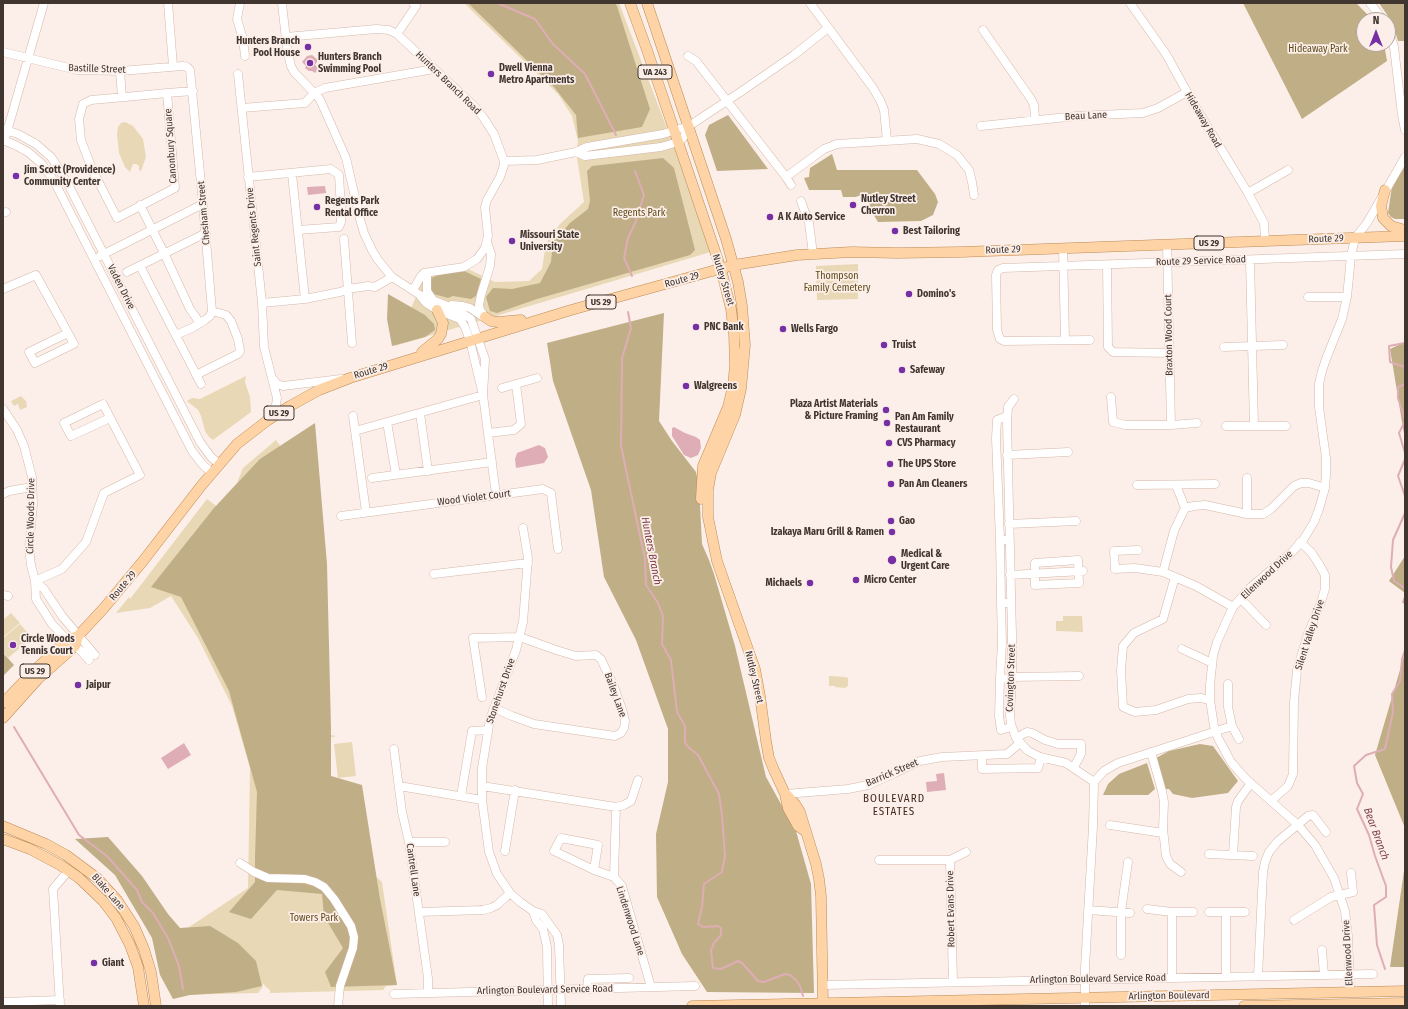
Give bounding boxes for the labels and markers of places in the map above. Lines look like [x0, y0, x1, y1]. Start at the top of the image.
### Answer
place label: Hunters Branch Pool House [236, 35, 300, 58]
marker: Hunters Branch Pool House [303, 42, 313, 52]
place label: Hunters Branch Swimming Pool [318, 51, 382, 74]
marker: Hunters Branch Swimming Pool [305, 58, 315, 68]
place label: Dwell Vienna Metro Apartments [499, 62, 574, 86]
marker: Dwell Vienna Metro Apartments [486, 69, 496, 79]
place label: Jim Scott (Providence) Community Center [24, 164, 115, 188]
marker: Jim Scott (Providence) Community Center [11, 171, 21, 181]
place label: Nutley Street Chevron [861, 193, 916, 216]
place label: Regents Park Rental Office [325, 195, 379, 218]
marker: Nutley Street Chevron [848, 200, 858, 210]
marker: Regents Park Rental Office [312, 202, 322, 212]
place label: A K Auto Service [778, 211, 845, 223]
marker: A K Auto Service [765, 212, 775, 222]
place label: Best Tailoring [903, 225, 960, 237]
marker: Best Tailoring [890, 226, 900, 236]
place label: Missouri State University [520, 229, 579, 252]
marker: Missouri State University [507, 236, 517, 246]
place label: Domino's [917, 288, 956, 300]
marker: Domino's [904, 289, 914, 299]
place label: PNC Bank [704, 321, 744, 333]
marker: PNC Bank [691, 322, 701, 332]
place label: Wells Fargo [791, 323, 838, 335]
marker: Wells Fargo [778, 324, 788, 334]
place label: Truist [892, 339, 916, 351]
marker: Truist [879, 340, 889, 350]
place label: Safeway [910, 364, 945, 376]
marker: Safeway [897, 365, 907, 375]
place label: Walgreens [694, 380, 737, 392]
marker: Walgreens [681, 381, 691, 391]
place label: Plaza Artist Materials & Picture Framing [790, 398, 878, 422]
marker: Plaza Artist Materials & Picture Framing [881, 405, 891, 415]
place label: Pan Am Family Restaurant [895, 411, 954, 434]
marker: Pan Am Family Restaurant [882, 418, 892, 428]
place label: CVS Pharmacy [897, 437, 955, 449]
marker: CVS Pharmacy [884, 438, 894, 448]
place label: The UPS Store [898, 458, 956, 470]
marker: The UPS Store [885, 459, 895, 469]
place label: Pan Am Cleaners [899, 478, 967, 490]
marker: Pan Am Cleaners [886, 479, 896, 489]
place label: Gao [899, 515, 915, 527]
marker: Gao [886, 516, 896, 526]
place label: Izakaya Maru Grill & Ramen [771, 526, 884, 538]
marker: Izakaya Maru Grill & Ramen [887, 527, 897, 537]
place label: Medical & Urgent Care [901, 548, 950, 572]
marker: Medical & Urgent Care [886, 554, 898, 566]
place label: Micro Center [864, 574, 916, 586]
marker: Micro Center [851, 575, 861, 585]
place label: Michaels [765, 577, 802, 589]
marker: Michaels [805, 578, 815, 588]
place label: Circle Woods Tennis Court [21, 633, 75, 656]
marker: Circle Woods Tennis Court [8, 640, 18, 650]
place label: Jaipur [86, 679, 111, 691]
marker: Jaipur [73, 680, 83, 690]
place label: Giant [102, 957, 124, 969]
marker: Giant [89, 958, 99, 968]

